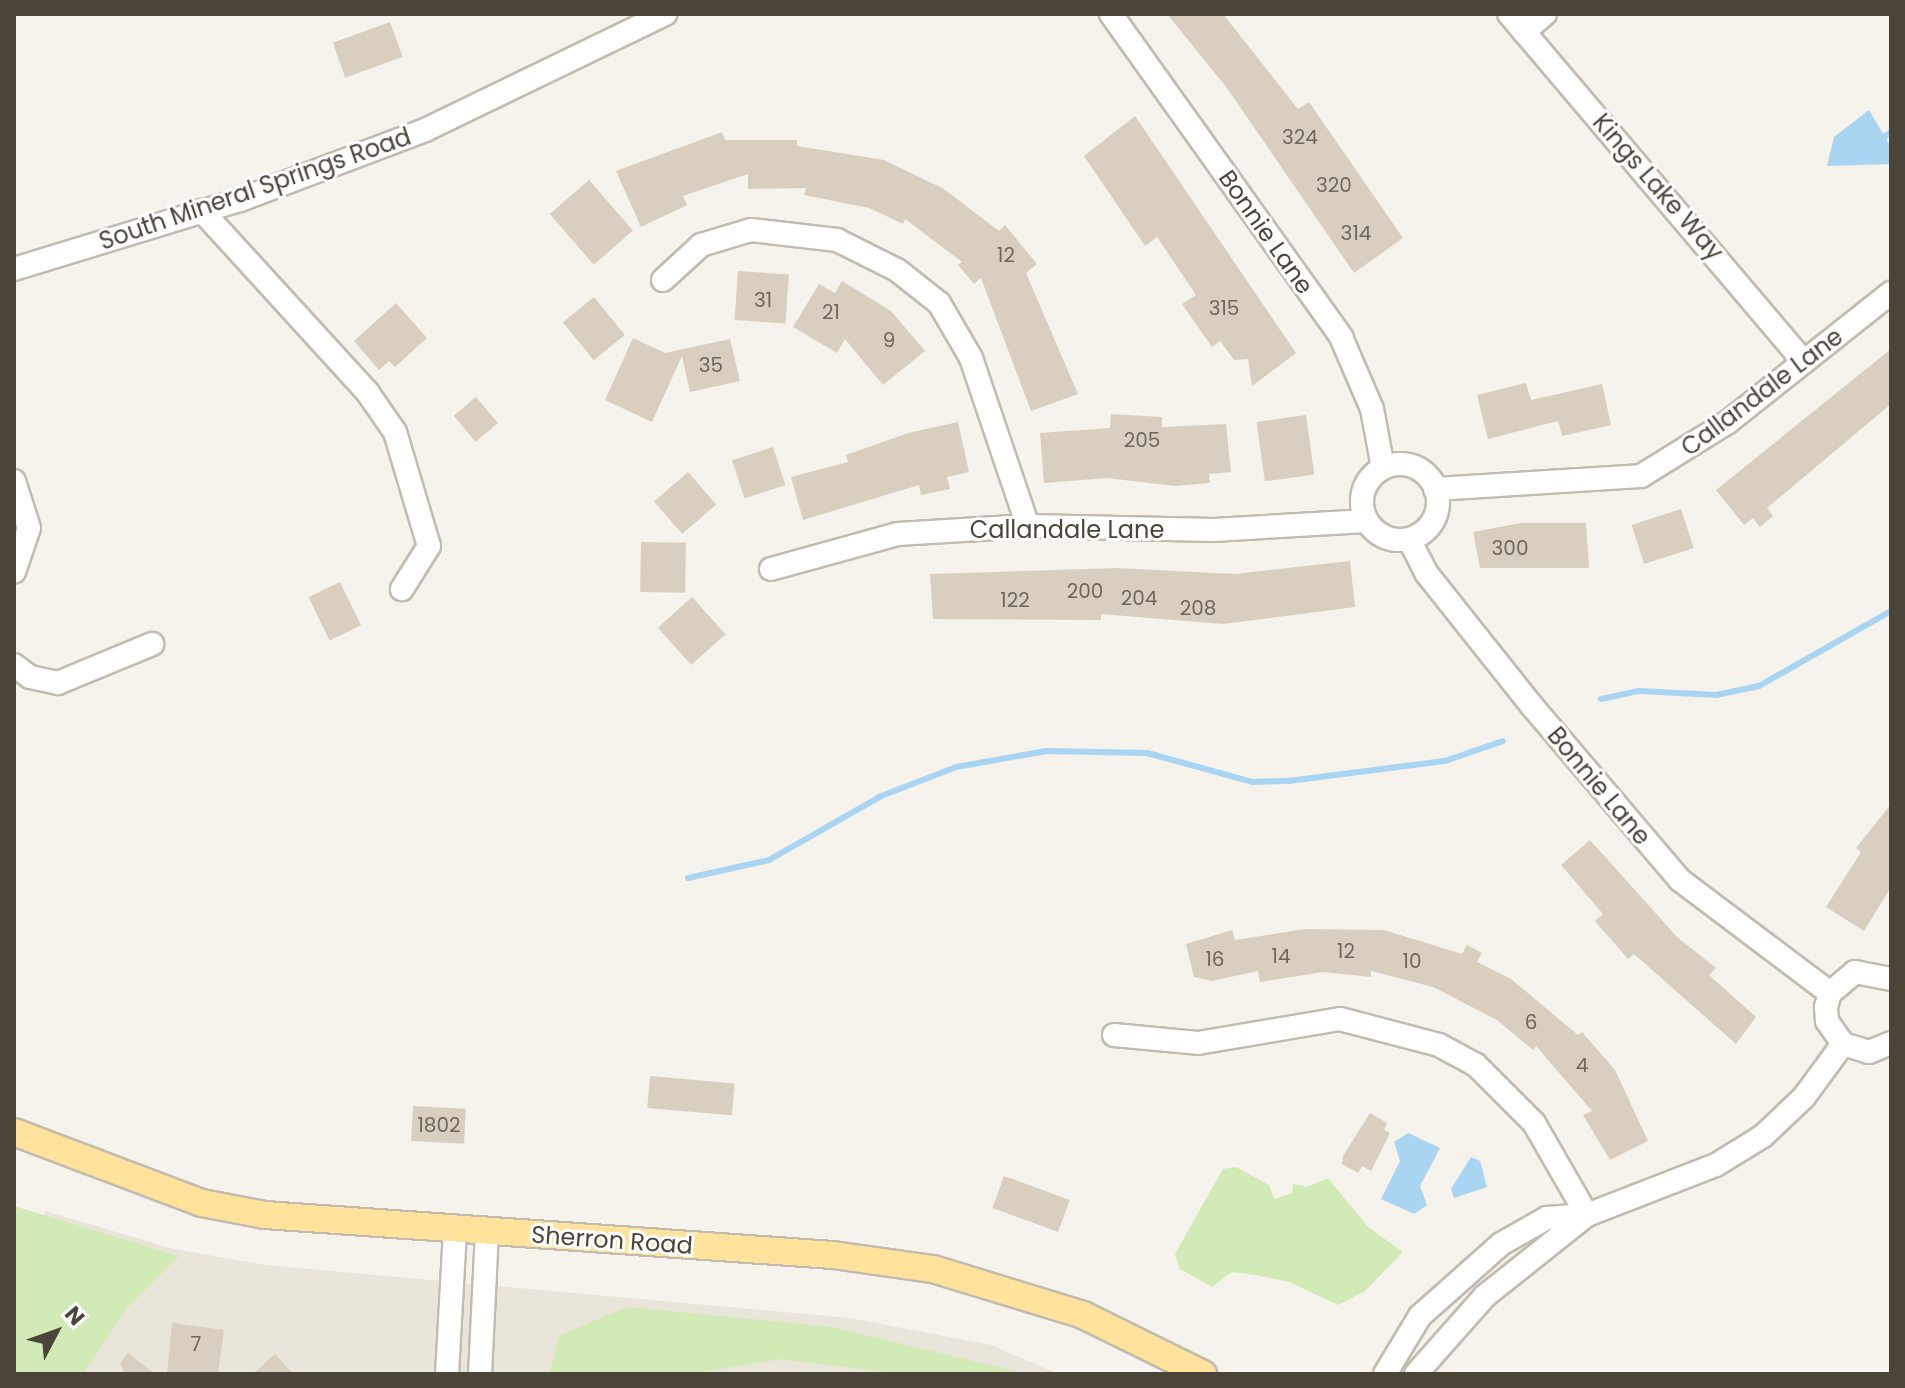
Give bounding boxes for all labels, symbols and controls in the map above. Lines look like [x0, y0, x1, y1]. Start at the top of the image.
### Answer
street label: Kings Lake Way [1587, 108, 1729, 266]
street label: South Mineral Springs Road [95, 122, 415, 256]
house number: 324 [1282, 125, 1318, 149]
street label: Bonnie Lane [1213, 164, 1319, 300]
house number: 320 [1316, 173, 1352, 197]
house number: 314 [1341, 221, 1371, 245]
house number: 12 [997, 243, 1015, 267]
house number: 31 [754, 288, 772, 312]
house number: 315 [1209, 296, 1239, 320]
house number: 21 [822, 300, 840, 324]
street label: Callandale Lane [1676, 322, 1848, 462]
house number: 9 [883, 328, 895, 352]
house number: 35 [699, 353, 723, 377]
house number: 205 [1124, 428, 1160, 452]
street label: Callandale Lane [970, 516, 1164, 544]
house number: 300 [1492, 536, 1528, 560]
house number: 200 [1067, 579, 1103, 603]
house number: 204 [1121, 586, 1157, 610]
house number: 122 [1000, 588, 1030, 612]
house number: 208 [1180, 596, 1216, 620]
street label: Bonnie Lane [1541, 721, 1657, 851]
house number: 12 [1337, 939, 1355, 963]
house number: 14 [1272, 944, 1290, 968]
house number: 16 [1205, 947, 1225, 971]
house number: 10 [1403, 949, 1421, 973]
house number: 6 [1525, 1010, 1537, 1034]
house number: 4 [1576, 1053, 1588, 1077]
house number: 1802 [417, 1113, 461, 1137]
street label: Sherron Road [530, 1220, 694, 1260]
north arrow [16, 1292, 96, 1372]
text: N [57, 1300, 92, 1332]
house number: 7 [191, 1332, 201, 1356]

